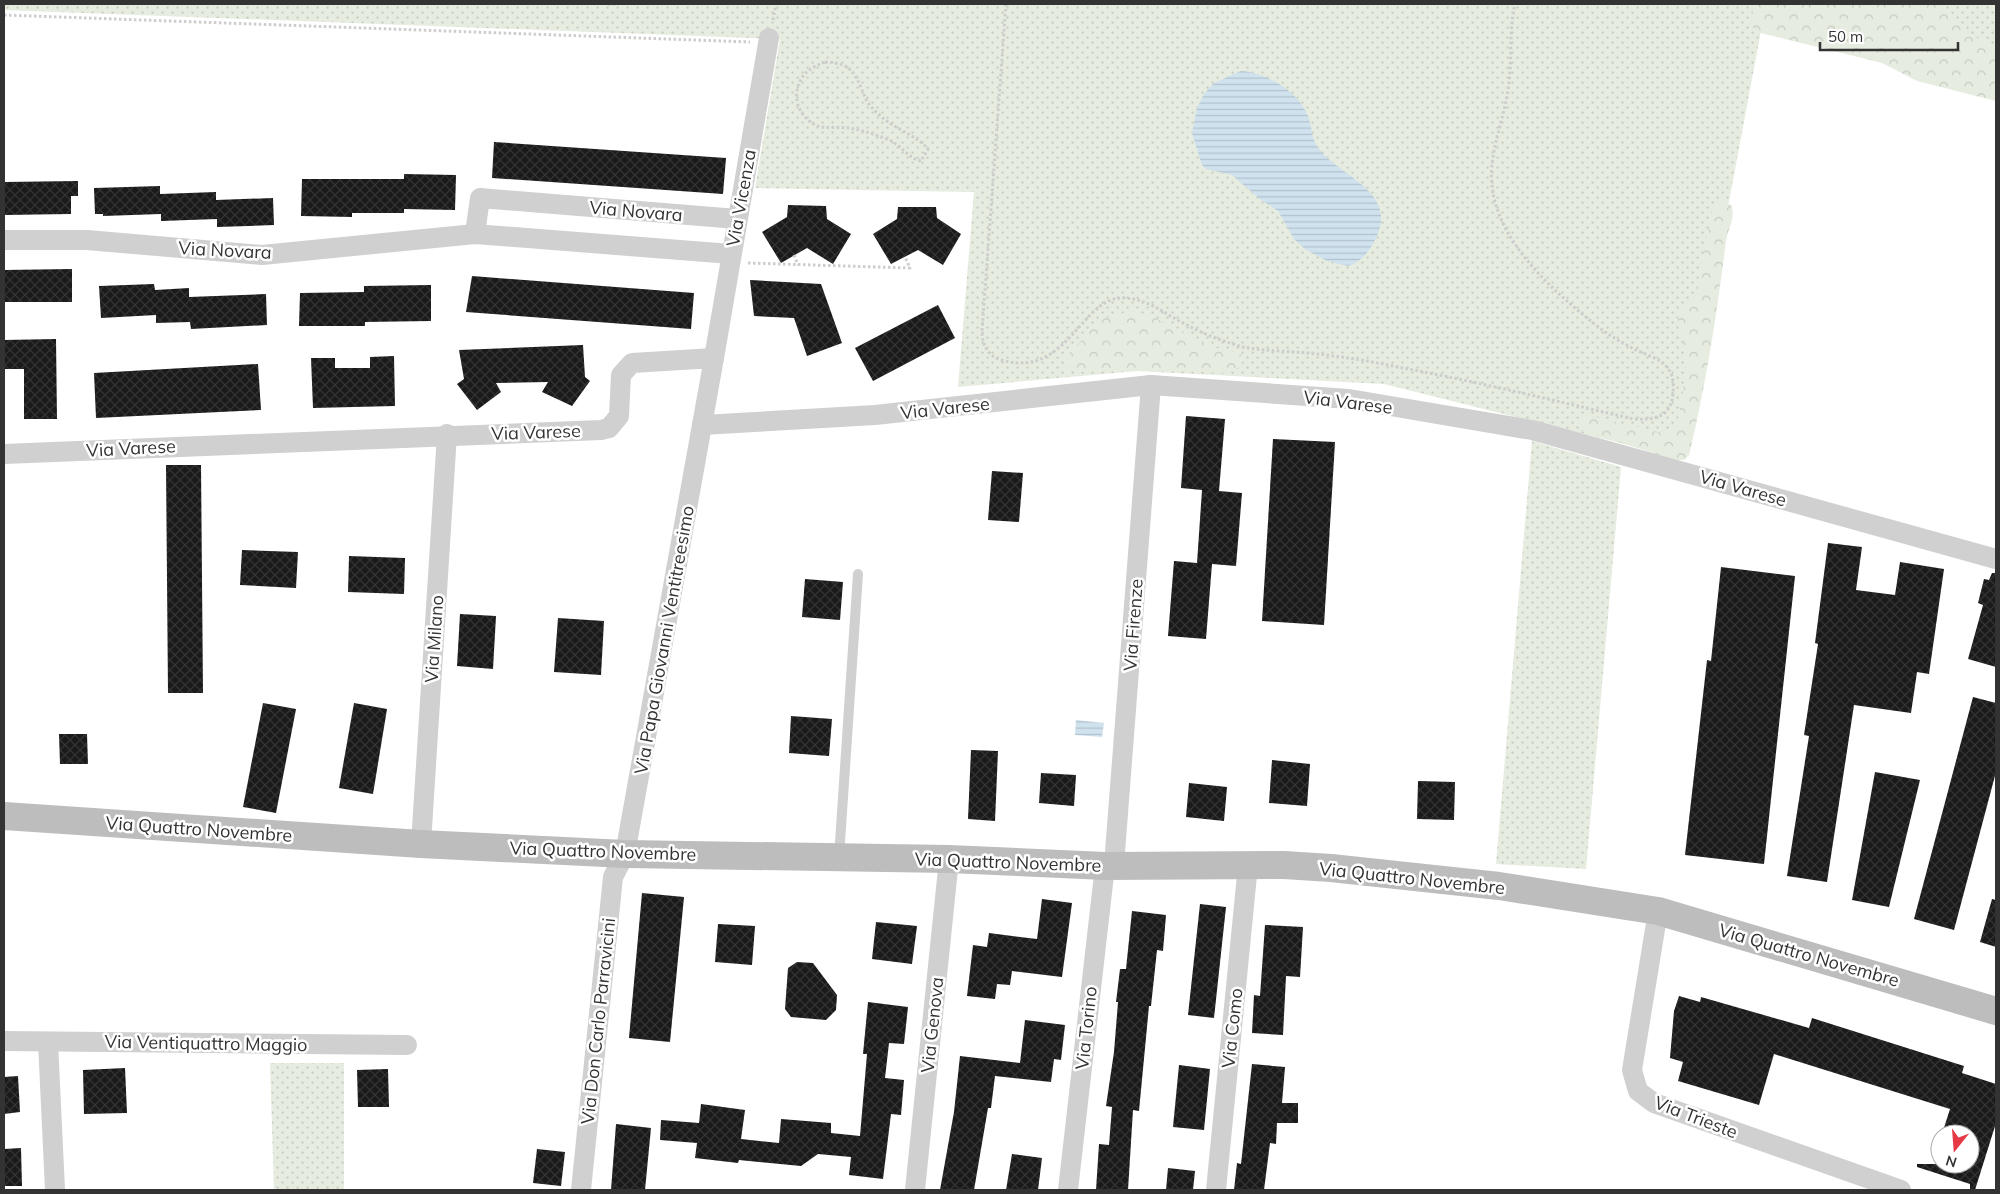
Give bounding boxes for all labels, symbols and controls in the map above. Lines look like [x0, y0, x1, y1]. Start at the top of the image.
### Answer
scale bar [1820, 20, 1958, 52]
text: 50 m [1828, 27, 1863, 46]
street label: Via Vicenza [721, 148, 761, 248]
street label: Via Novara [588, 195, 684, 227]
street label: Via Novara [178, 236, 272, 264]
street label: Via Varese [1302, 385, 1394, 419]
street label: Via Varese [899, 392, 991, 424]
street label: Via Varese [491, 419, 581, 445]
street label: Via Varese [86, 434, 176, 462]
street label: Via Varese [1697, 465, 1789, 511]
street label: Via Papa Giovanni Ventitreesimo [629, 504, 699, 776]
street label: Via Firenze [1118, 578, 1148, 672]
street label: Via Milano [419, 594, 449, 684]
street label: Via Quattro Novembre [105, 811, 293, 847]
street label: Via Quattro Novembre [509, 836, 697, 866]
street label: Via Quattro Novembre [914, 847, 1102, 877]
street label: Via Quattro Novembre [1318, 857, 1506, 899]
street label: Via Don Carlo Parravicini [576, 917, 620, 1125]
street label: Via Quattro Novembre [1716, 918, 1902, 992]
street label: Via Genova [916, 976, 948, 1074]
street label: Via Torino [1070, 985, 1102, 1071]
street label: Via Como [1216, 987, 1248, 1069]
street label: Via Ventiquattro Maggio [104, 1030, 308, 1056]
street label: Via Trieste [1651, 1091, 1741, 1143]
north arrow [1930, 1124, 1980, 1174]
text: N [1944, 1151, 1959, 1172]

